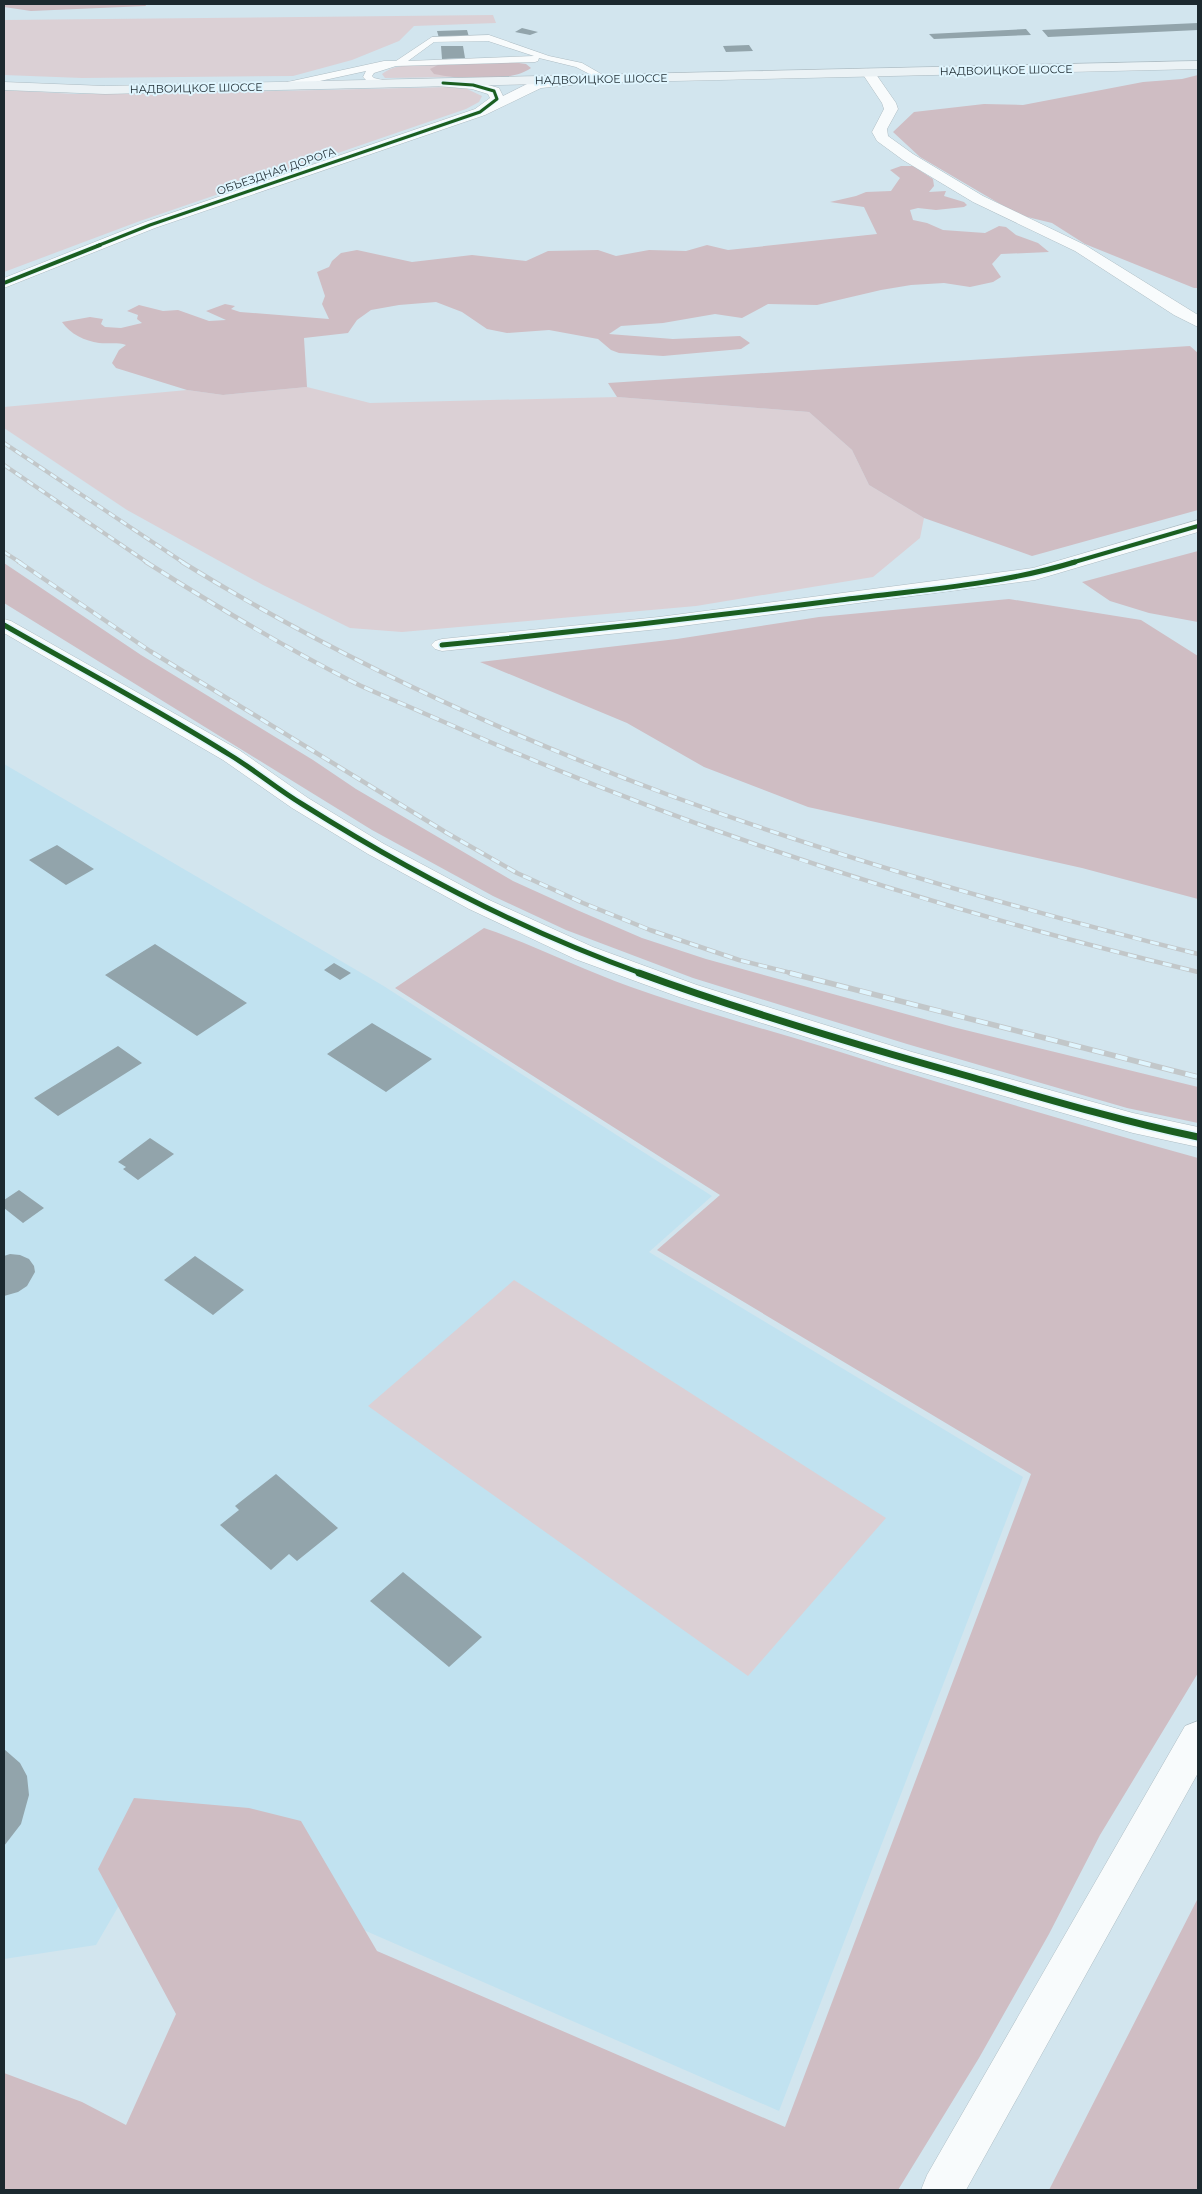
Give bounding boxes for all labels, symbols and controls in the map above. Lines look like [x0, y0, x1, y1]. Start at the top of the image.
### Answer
street label: НАДВОИЦКОЕ ШОССЕ [940, 62, 1072, 78]
street label: НАДВОИЦКОЕ ШОССЕ [535, 71, 667, 87]
street label: НАДВОИЦКОЕ ШОССЕ [130, 80, 262, 96]
street label: ОБЪЕЗДНАЯ ДОРОГА [215, 144, 338, 198]

